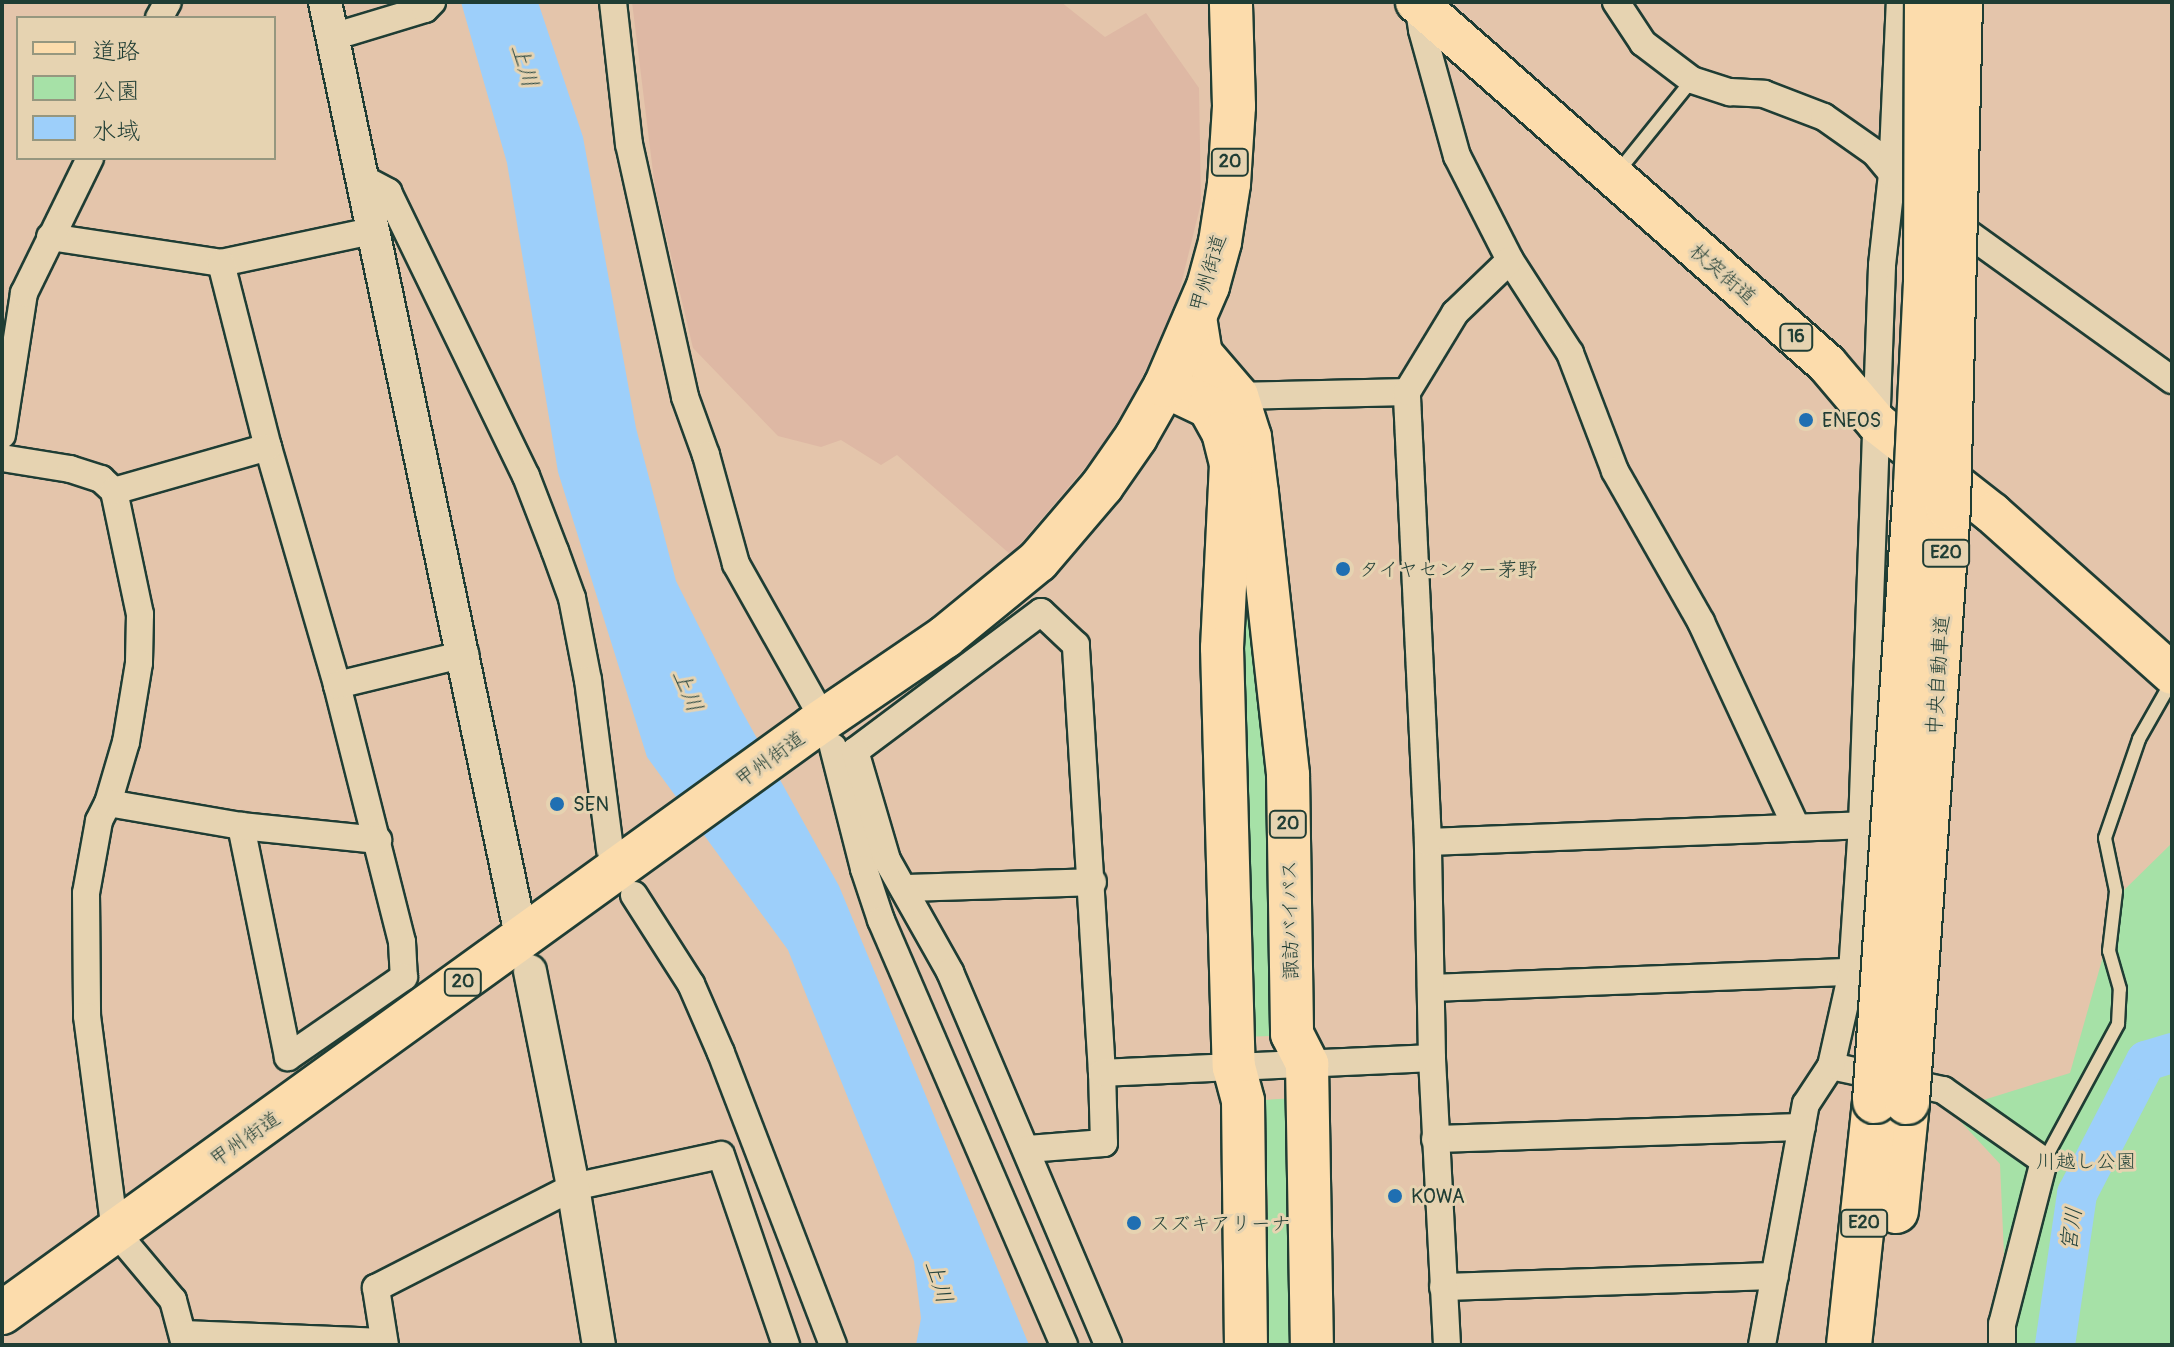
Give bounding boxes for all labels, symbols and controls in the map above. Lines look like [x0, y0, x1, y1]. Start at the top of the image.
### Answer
legend [16, 16, 276, 160]
text: 道路 [92, 37, 140, 66]
water label: 上川 [505, 41, 543, 91]
text: 公園 [92, 77, 140, 106]
text: 水域 [92, 117, 140, 146]
road number: 20 [1210, 148, 1250, 176]
street label: 甲州街道 [1185, 231, 1231, 315]
street label: 杖突街道 [1685, 239, 1761, 309]
road number: 16 [1778, 323, 1814, 351]
place label: ENEOS [1822, 408, 1881, 432]
marker: ENEOS [1797, 411, 1815, 429]
road number: E20 [1922, 539, 1970, 567]
place label: タイヤセンター茅野 [1359, 557, 1539, 581]
marker: タイヤセンター茅野 [1334, 560, 1352, 578]
street label: 中央自動車道 [1922, 614, 1954, 736]
water label: 上川 [666, 666, 708, 716]
street label: 甲州街道 [731, 726, 809, 792]
place label: SEN [573, 792, 609, 816]
marker: SEN [548, 795, 566, 813]
road number: 20 [1268, 810, 1308, 838]
street label: 諏訪バイパス [1277, 860, 1303, 980]
road number: 20 [443, 968, 483, 996]
street label: 甲州街道 [205, 1106, 285, 1172]
park label: 川越し公園 [2036, 1149, 2136, 1173]
place label: KOWA [1411, 1184, 1465, 1208]
marker: KOWA [1386, 1187, 1404, 1205]
water label: 宮川 [2056, 1205, 2088, 1253]
road number: E20 [1840, 1209, 1888, 1237]
place label: スズキアリーナ [1150, 1211, 1290, 1235]
marker: スズキアリーナ [1125, 1214, 1143, 1232]
water label: 上川 [919, 1257, 957, 1307]

